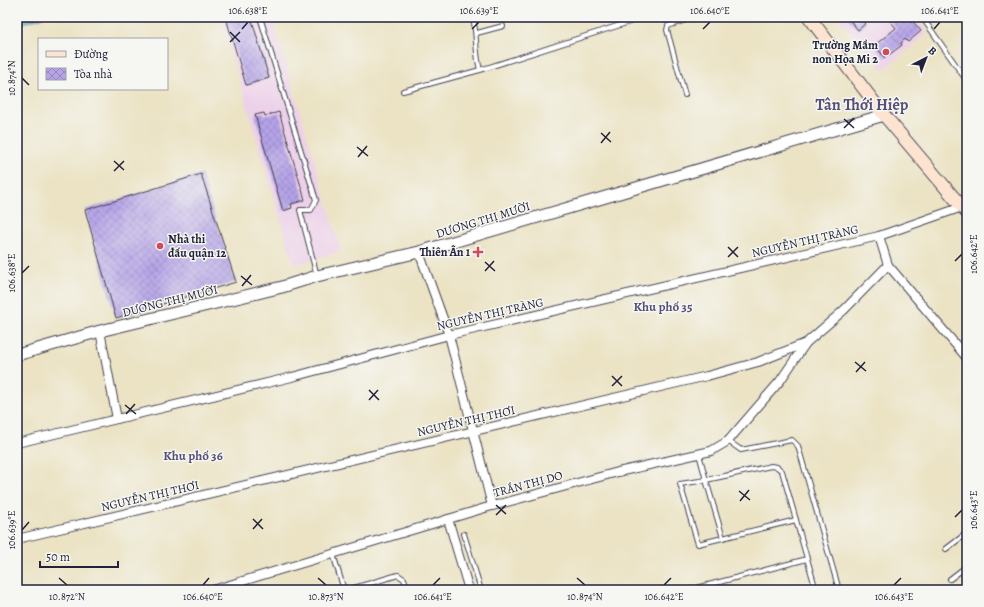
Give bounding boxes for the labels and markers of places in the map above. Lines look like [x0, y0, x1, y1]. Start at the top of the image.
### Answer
place label: Trường Mầm non Họa Mi 2 [812, 37, 878, 67]
marker: Trường Mầm non Họa Mi 2 [881, 47, 891, 57]
place label: Nhà thi đấu quận 12 [168, 231, 226, 261]
marker: Nhà thi đấu quận 12 [155, 241, 165, 251]
place label: Thiên Ân 1 [419, 244, 471, 260]
marker: Thiên Ân 1 [473, 247, 483, 257]

